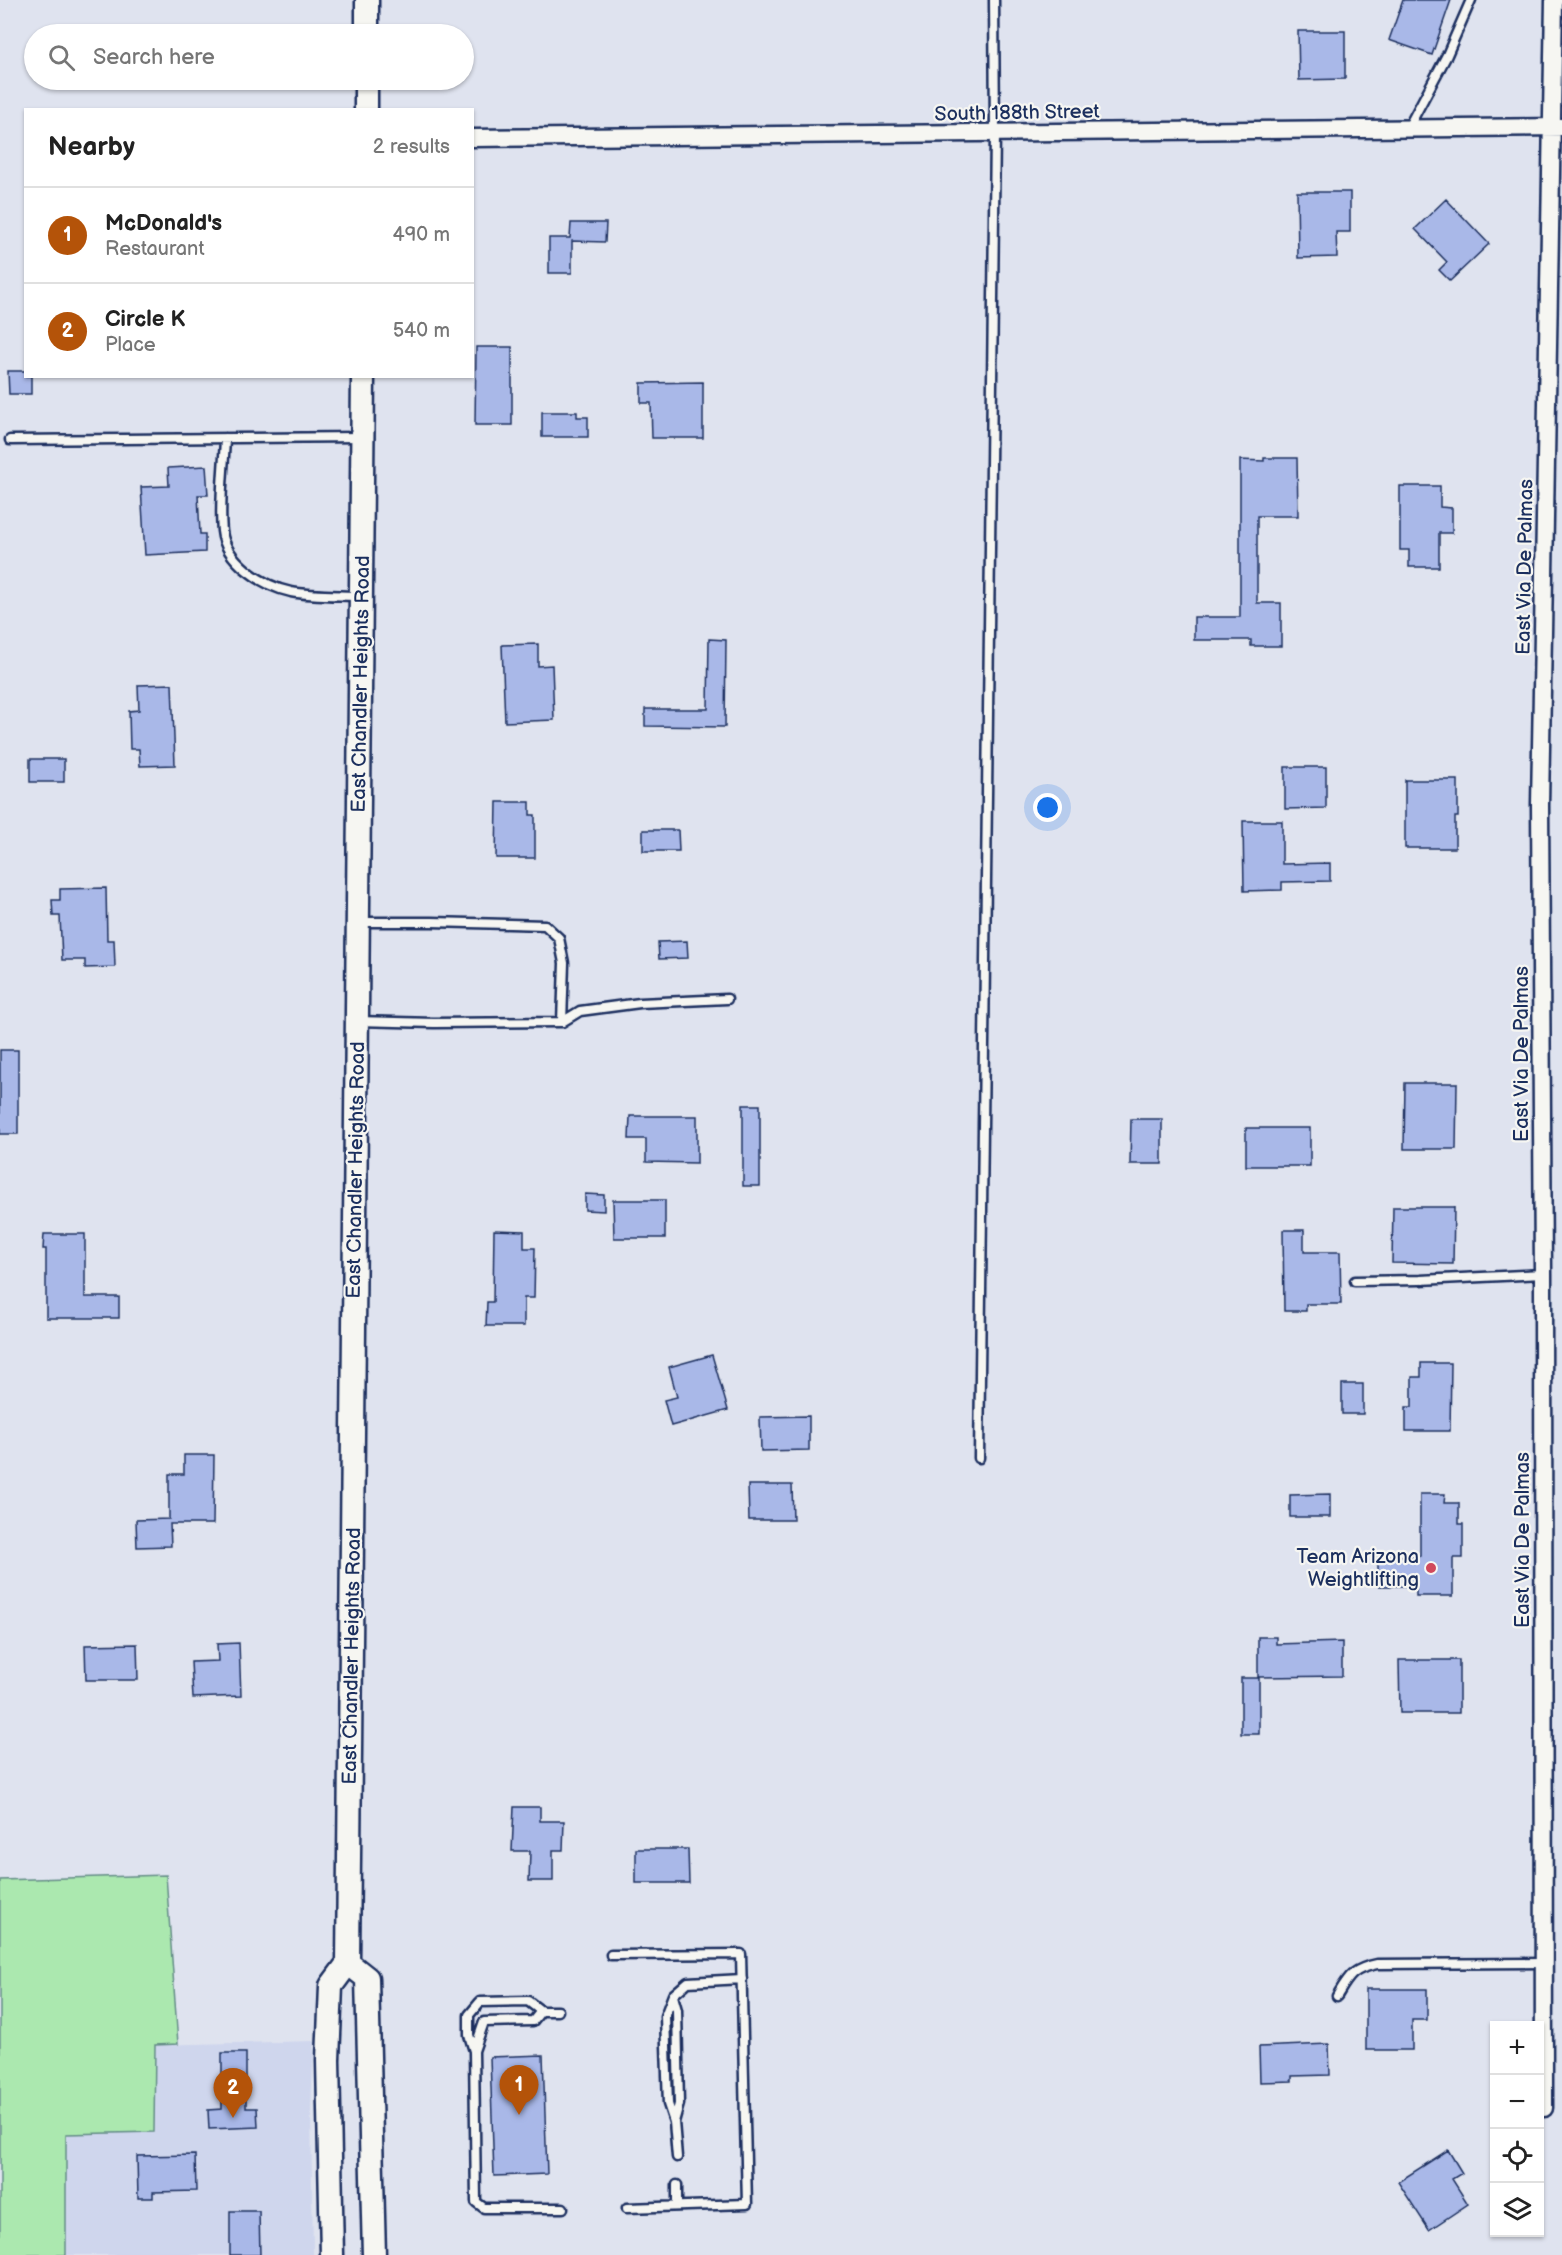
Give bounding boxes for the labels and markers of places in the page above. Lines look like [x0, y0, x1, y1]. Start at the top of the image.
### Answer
place label: Team Arizona Weightlifting [1297, 1545, 1419, 1592]
marker: Team Arizona Weightlifting [1424, 1561, 1438, 1575]
pin: 1 [500, 2066, 538, 2115]
pin: 2 [214, 2068, 252, 2118]

